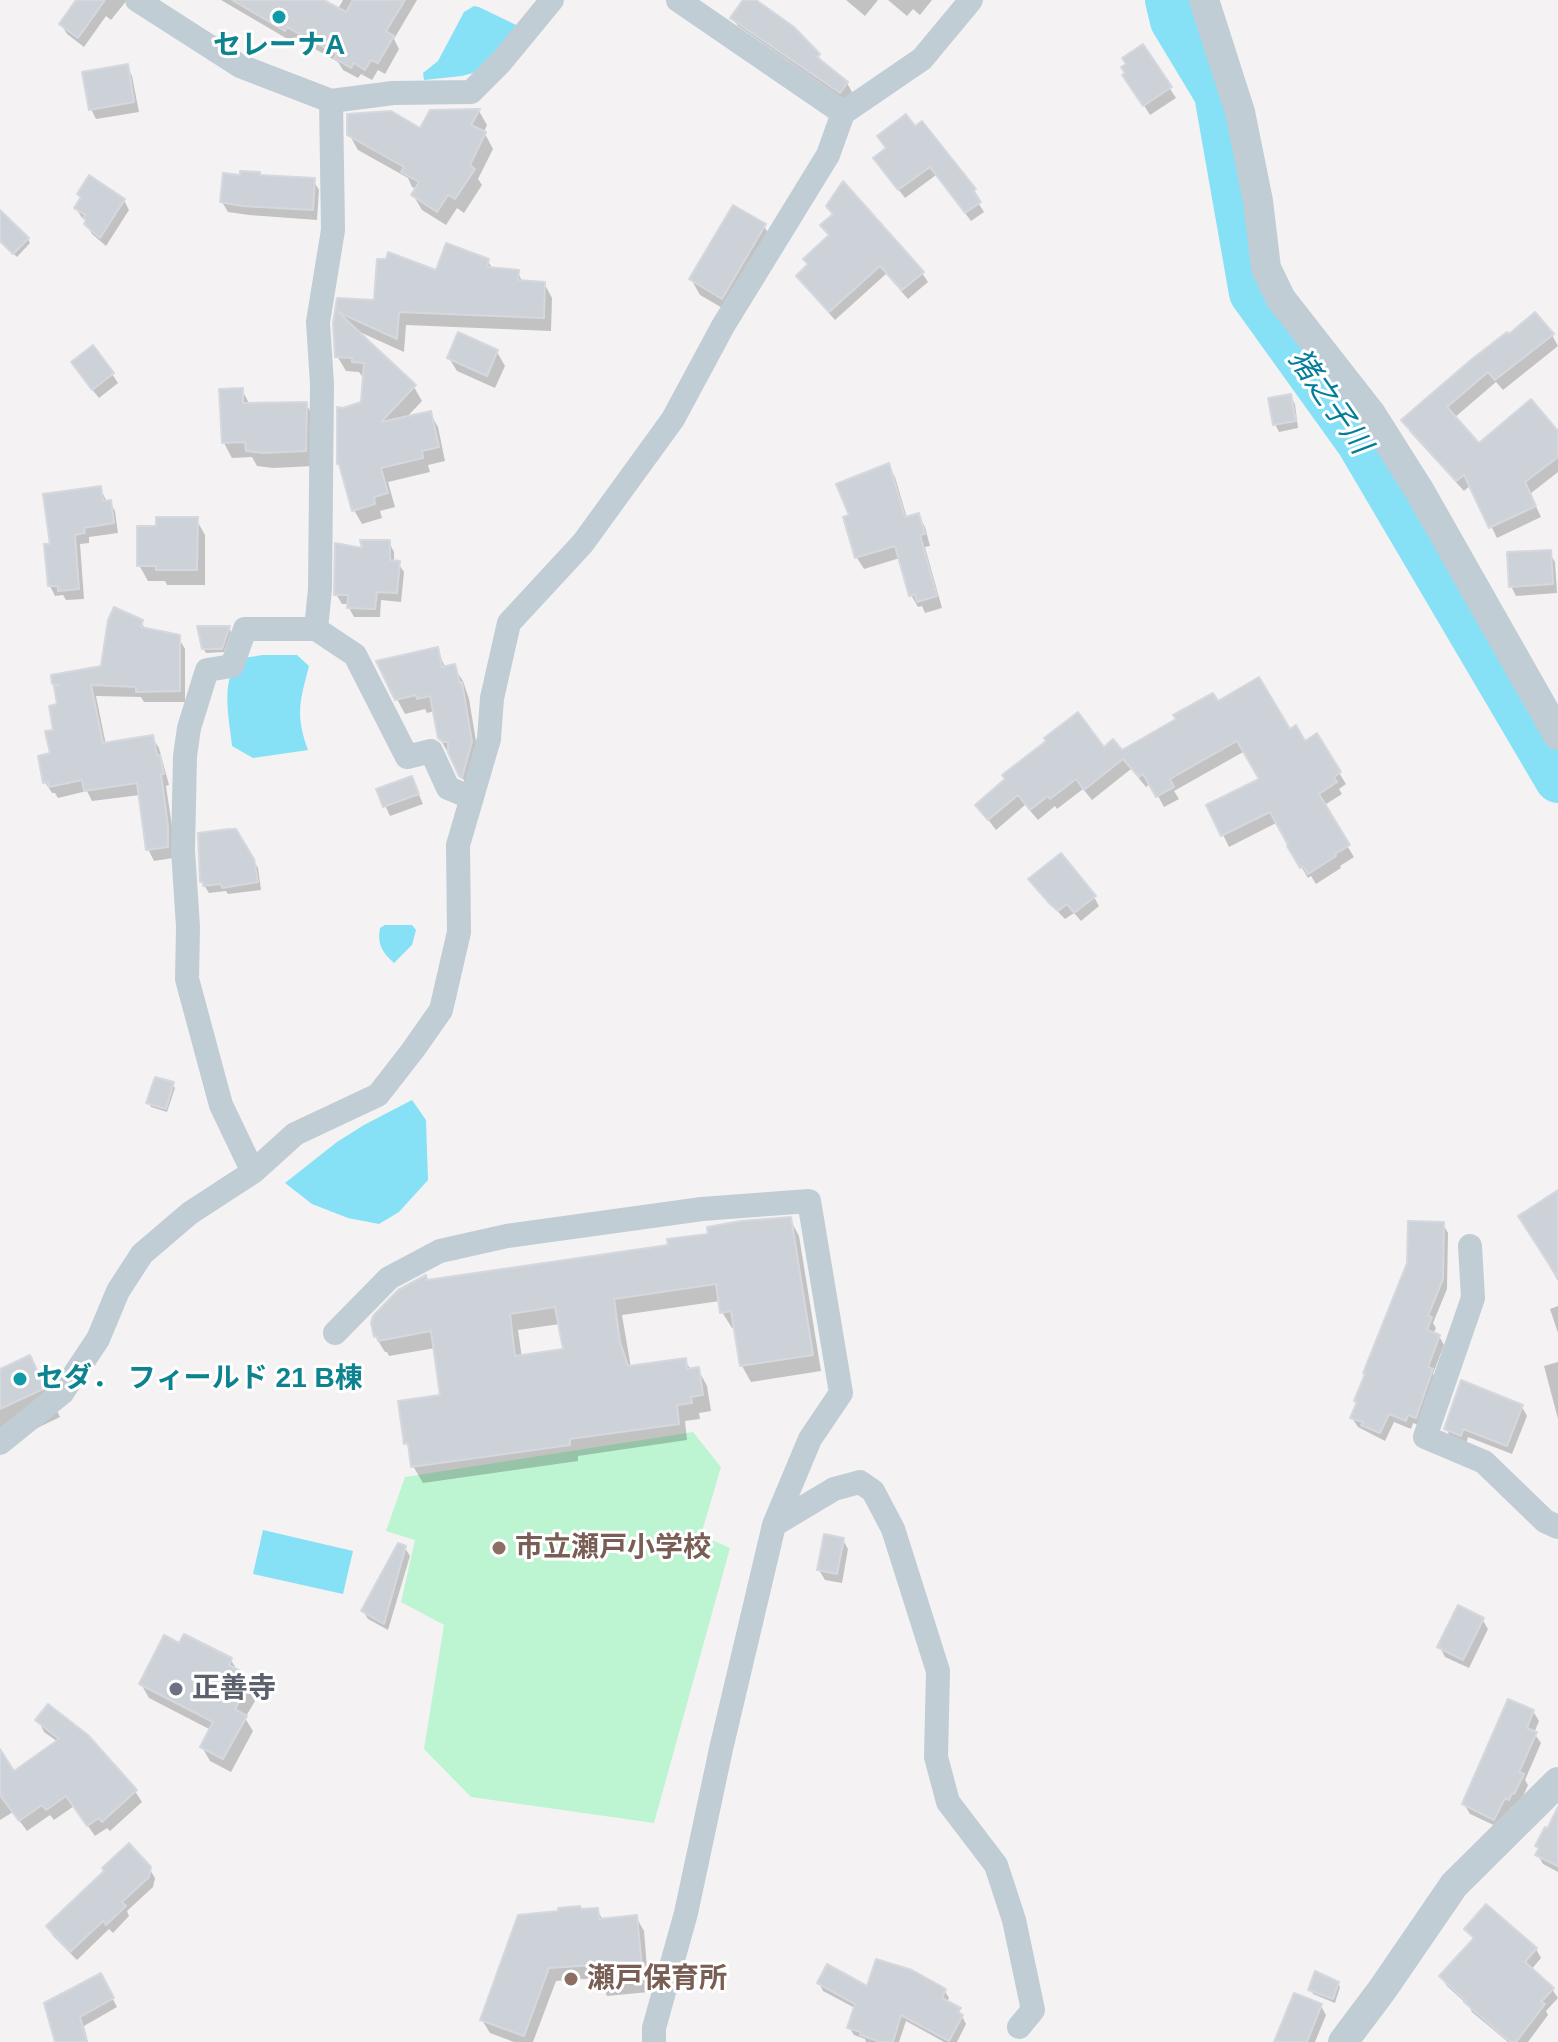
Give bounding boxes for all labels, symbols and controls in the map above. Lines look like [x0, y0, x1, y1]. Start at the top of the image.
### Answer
marker: セレーナA [270, 8, 288, 26]
place label: セレーナA [213, 29, 345, 63]
water label: 猪之子川 [1280, 343, 1378, 461]
place label: セダ． フィールド 21 B棟 [36, 1362, 363, 1396]
marker: セダ． フィールド 21 B棟 [11, 1370, 29, 1388]
place label: 市立瀬戸小学校 [515, 1531, 711, 1565]
marker: 市立瀬戸小学校 [490, 1539, 508, 1557]
place label: 正善寺 [192, 1672, 276, 1706]
marker: 正善寺 [167, 1680, 185, 1698]
place label: 瀬戸保育所 [587, 1962, 727, 1996]
marker: 瀬戸保育所 [562, 1970, 580, 1988]

